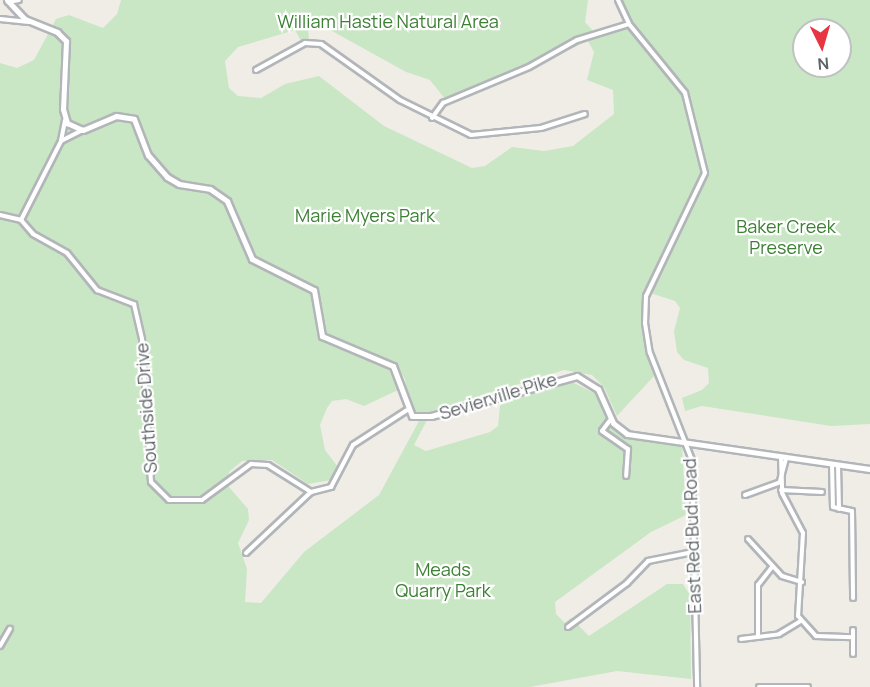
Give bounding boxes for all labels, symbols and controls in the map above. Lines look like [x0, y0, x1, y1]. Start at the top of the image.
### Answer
park label: William Hastie Natural Area [277, 10, 499, 32]
north arrow [792, 18, 852, 78]
text: N [817, 52, 830, 75]
park label: Marie Myers Park [295, 204, 435, 226]
park label: Baker Creek Preserve [736, 216, 836, 258]
street label: Southside Drive [131, 342, 161, 474]
street label: Sevierville Pike [437, 368, 559, 424]
street label: East Red Bud Road [678, 458, 706, 614]
park label: Meads Quarry Park [395, 559, 491, 602]

